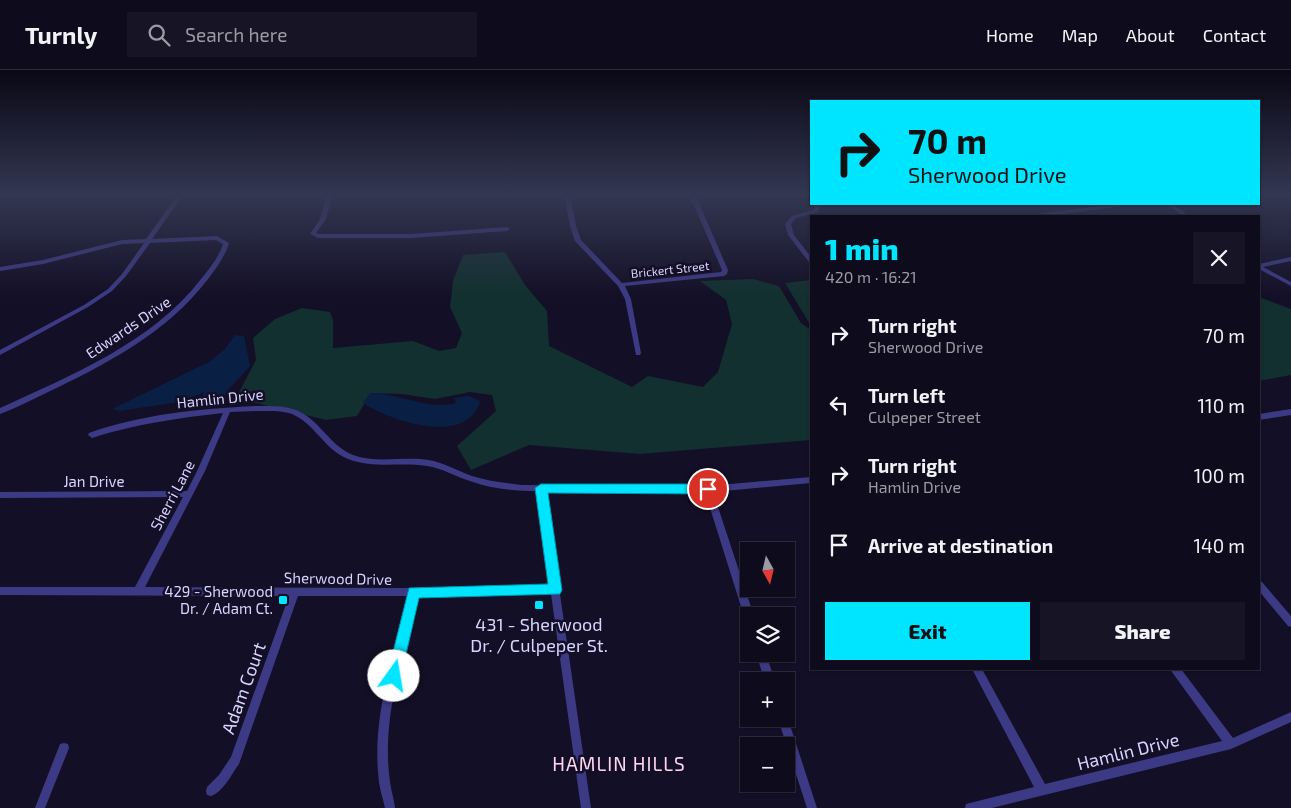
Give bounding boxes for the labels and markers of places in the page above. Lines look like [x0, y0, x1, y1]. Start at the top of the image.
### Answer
pin [687, 468, 729, 510]
place label: 429 - Sherwood Dr. / Adam Ct. [164, 582, 273, 617]
marker: 429 - Sherwood Dr. / Adam Ct. [277, 594, 289, 606]
marker: 431 - Sherwood Dr. / Culpeper St. [533, 599, 545, 611]
place label: 431 - Sherwood Dr. / Culpeper St. [470, 613, 608, 656]

